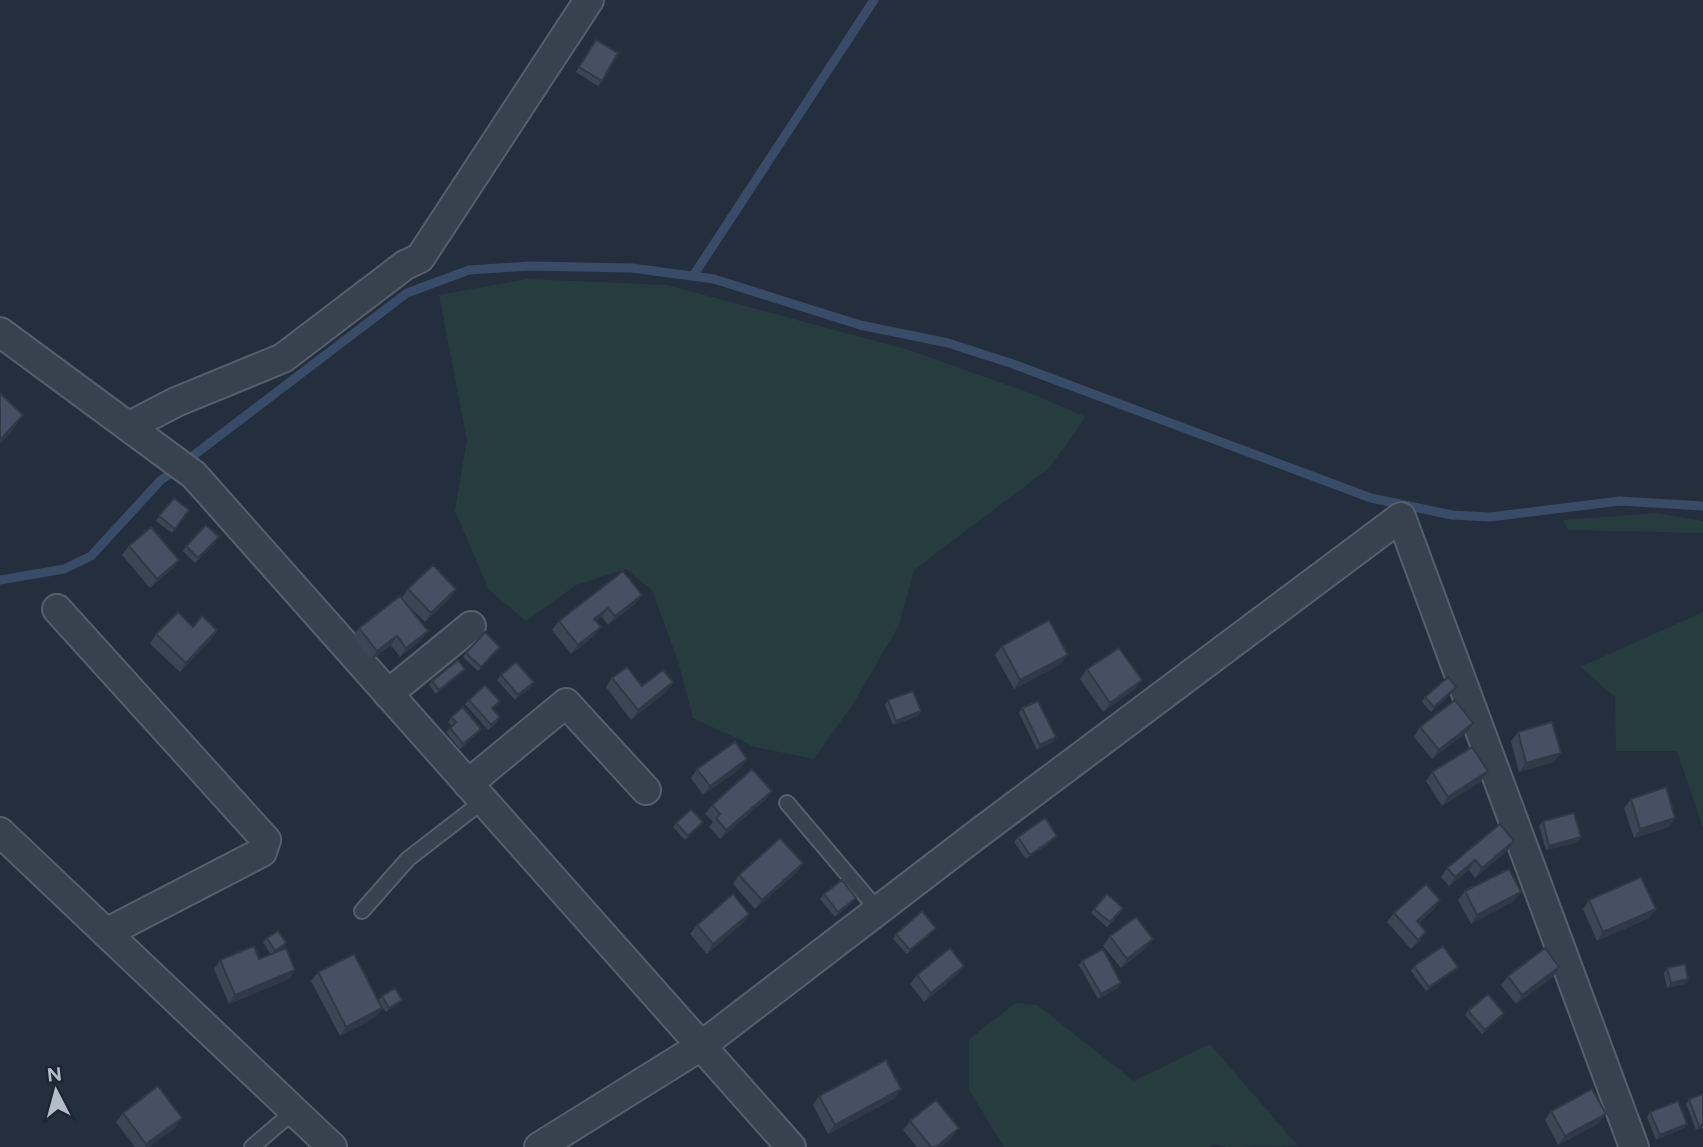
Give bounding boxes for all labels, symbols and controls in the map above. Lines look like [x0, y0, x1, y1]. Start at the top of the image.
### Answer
north arrow [21, 1056, 91, 1126]
text: N [46, 1062, 63, 1087]

